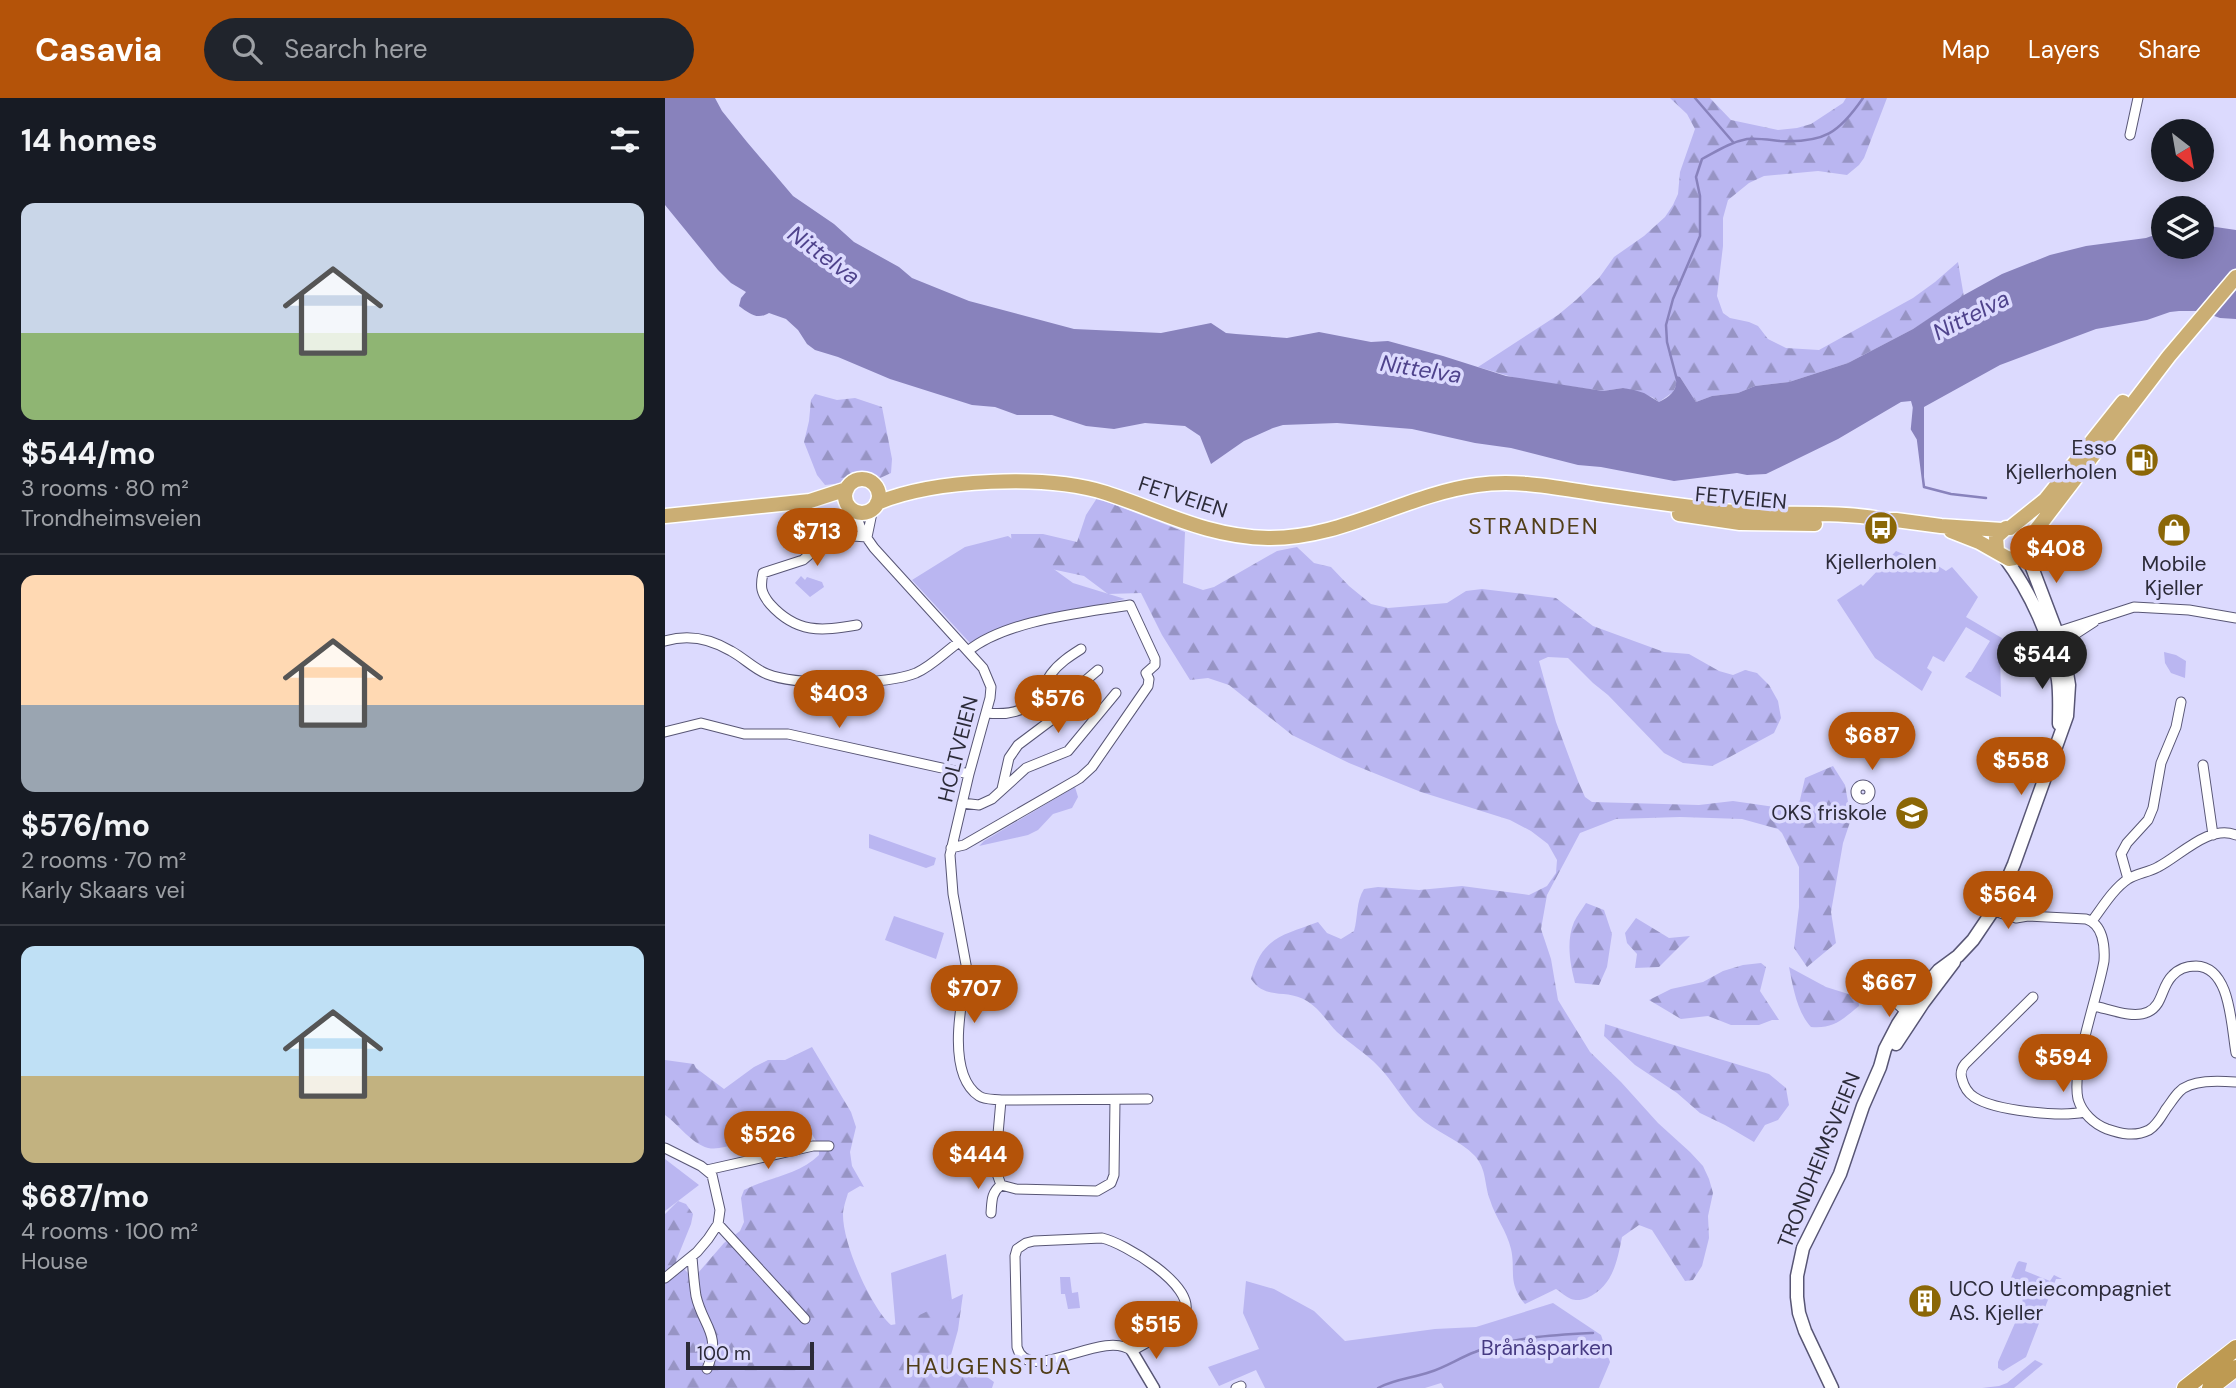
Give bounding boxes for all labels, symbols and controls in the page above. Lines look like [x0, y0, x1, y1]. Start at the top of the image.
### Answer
search box [204, 18, 694, 81]
text: Casavia [35, 28, 162, 71]
icon: search [228, 30, 266, 68]
text: Search here [284, 32, 428, 66]
text: Map [1942, 34, 1990, 65]
text: Layers [2028, 34, 2100, 65]
text: Share [2138, 34, 2201, 65]
north arrow [2151, 119, 2214, 182]
map controls [2151, 119, 2214, 259]
text: 14 homes [21, 121, 158, 160]
icon: filters [606, 121, 644, 159]
button: layers [2151, 196, 2214, 259]
water label: Nittelva [782, 219, 866, 291]
icon: home [270, 248, 396, 374]
water label: Nittelva [1928, 283, 2014, 347]
water label: Nittelva [1378, 348, 1464, 390]
text: $544/mo [21, 434, 156, 473]
place label: Esso Kjellerholen [2005, 434, 2117, 486]
fuel station icon: Esso Kjellerholen [2123, 441, 2161, 479]
street label: FETVEIEN [1135, 469, 1231, 525]
text: 3 rooms · 80 m² [21, 473, 189, 503]
street label: FETVEIEN [1694, 480, 1788, 516]
text: Trondheimsveien [21, 503, 202, 533]
pin: $713 [776, 508, 858, 568]
bus stop icon: Kjellerholen [1862, 509, 1900, 547]
district label: STRANDEN [1468, 511, 1600, 541]
shop icon: Mobile Kjeller [2155, 511, 2193, 549]
text: $713 [793, 516, 841, 546]
pin: $408 [2015, 526, 2097, 585]
text: $408 [2026, 533, 2086, 563]
place label: Kjellerholen [1825, 548, 1937, 576]
place label: Mobile Kjeller [2142, 550, 2207, 602]
icon: home [270, 620, 396, 746]
pin: $544 [2001, 632, 2083, 691]
text: $544 [2013, 639, 2071, 669]
pin: $403 [798, 670, 880, 730]
pin: $576 [1017, 676, 1099, 735]
text: $403 [810, 678, 868, 708]
text: $576 [1031, 683, 1085, 713]
street label: HOLTVEIEN [931, 693, 985, 805]
pin: $687 [1831, 712, 1913, 772]
text: $687 [1844, 720, 1900, 750]
pin: $558 [1980, 738, 2062, 797]
text: $558 [1992, 745, 2050, 775]
school or university icon: OKS friskole [1893, 794, 1931, 832]
place label: OKS friskole [1771, 799, 1887, 827]
text: $576/mo [21, 806, 150, 845]
text: 2 rooms · 70 m² [21, 845, 186, 875]
pin: $564 [1967, 872, 2049, 931]
text: Karly Skaars vei [21, 875, 185, 905]
text: $564 [1979, 879, 2037, 909]
pin: $667 [1848, 960, 1930, 1019]
pin: $707 [933, 965, 1015, 1025]
text: $667 [1861, 967, 1917, 997]
text: $707 [947, 973, 1001, 1003]
icon: home [270, 991, 396, 1117]
pin: $594 [2022, 1034, 2104, 1094]
text: $594 [2034, 1042, 2092, 1072]
street label: TRONDHEIMSVEIEN [1771, 1068, 1867, 1252]
pin: $526 [727, 1112, 809, 1171]
text: $526 [740, 1119, 796, 1149]
pin: $444 [937, 1132, 1019, 1191]
text: $444 [949, 1139, 1007, 1169]
text: $687/mo [21, 1177, 149, 1216]
text: 4 rooms · 100 m² [21, 1216, 198, 1246]
text: House [21, 1246, 88, 1276]
place label: UCO Utleiecompagniet AS. Kjeller [1949, 1275, 2172, 1327]
building icon: UCO Utleiecompagniet AS. Kjeller [1906, 1282, 1944, 1320]
pin: $515 [1115, 1302, 1197, 1361]
text: $515 [1131, 1309, 1181, 1339]
park label: Brånåsparken [1481, 1334, 1613, 1362]
scale bar [686, 1339, 814, 1371]
text: 100 m [697, 1341, 751, 1366]
district label: HAUGENSTUA [905, 1351, 1073, 1381]

